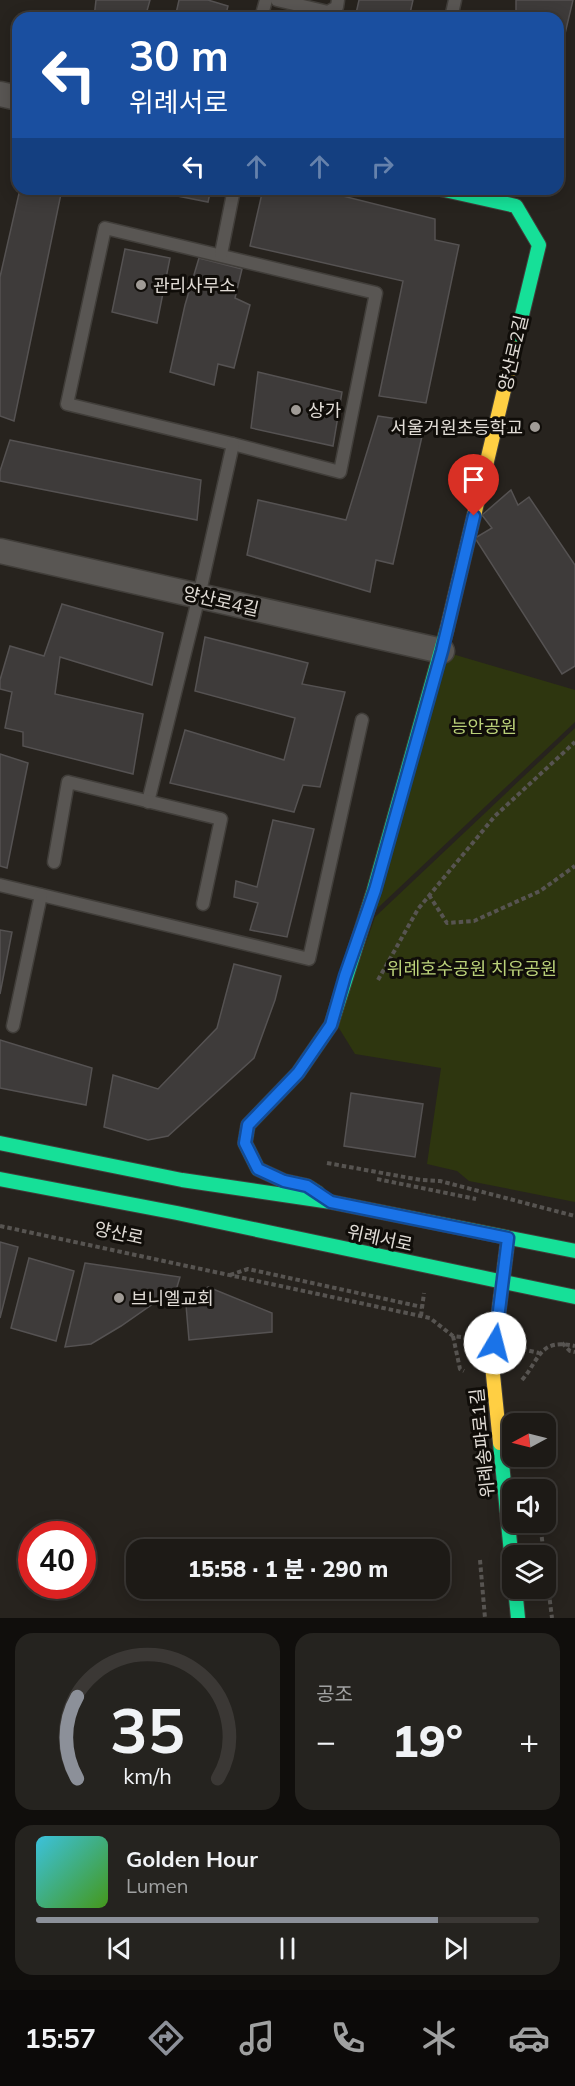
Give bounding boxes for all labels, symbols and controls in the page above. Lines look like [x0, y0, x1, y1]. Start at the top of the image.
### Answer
text: 30 m [129, 29, 229, 82]
icon: left [30, 36, 108, 114]
text: 위례서로 [129, 85, 228, 119]
icon: left [177, 150, 210, 183]
icon: ahead [240, 150, 273, 183]
icon: ahead [303, 150, 336, 183]
icon: right [366, 150, 399, 183]
place label: 관리사무소 [153, 274, 236, 297]
marker: 관리사무소 [134, 278, 148, 292]
street label: 양산로2길 [493, 313, 533, 393]
place label: 상가 [308, 399, 342, 422]
marker: 상가 [289, 403, 303, 417]
place label: 서울거원초등학교 [391, 416, 523, 439]
marker: 서울거원초등학교 [528, 420, 542, 434]
pin [448, 454, 499, 516]
icon: arrive [457, 463, 490, 496]
street label: 양산로4길 [181, 581, 261, 621]
park label: 능안공원 [451, 715, 517, 738]
park label: 위례호수공원 치유공원 [387, 957, 557, 980]
street label: 양산로 [92, 1217, 146, 1249]
street label: 위례서로 [345, 1220, 415, 1256]
place label: 브니엘교회 [131, 1287, 214, 1310]
marker: 브니엘교회 [112, 1291, 126, 1305]
position arrow [463, 1311, 527, 1375]
street label: 위례송파로1길 [465, 1387, 499, 1499]
north arrow [502, 1413, 556, 1467]
map controls [502, 1413, 556, 1599]
button: sound [502, 1479, 556, 1533]
speed limit sign: 40 [18, 1521, 96, 1599]
button: layers [502, 1545, 556, 1599]
text: 15:58 · 1 분 · 290 m [188, 1555, 388, 1583]
text: 공조 [316, 1681, 353, 1706]
text: 35 [110, 1690, 185, 1769]
text: 19° [392, 1712, 463, 1768]
text: − [316, 1720, 336, 1761]
text: + [519, 1720, 539, 1761]
text: km/h [123, 1762, 172, 1789]
text: Golden Hour [126, 1845, 258, 1873]
text: Lumen [126, 1873, 188, 1898]
icon: previous [103, 1932, 136, 1965]
icon: pause [271, 1932, 304, 1965]
icon: next [439, 1932, 472, 1965]
icon: directions [145, 2017, 187, 2059]
icon: music [236, 2017, 278, 2059]
icon: phone [327, 2017, 369, 2059]
icon: climate [418, 2017, 460, 2059]
icon: car [508, 2017, 550, 2059]
text: 15:57 [24, 2021, 96, 2055]

